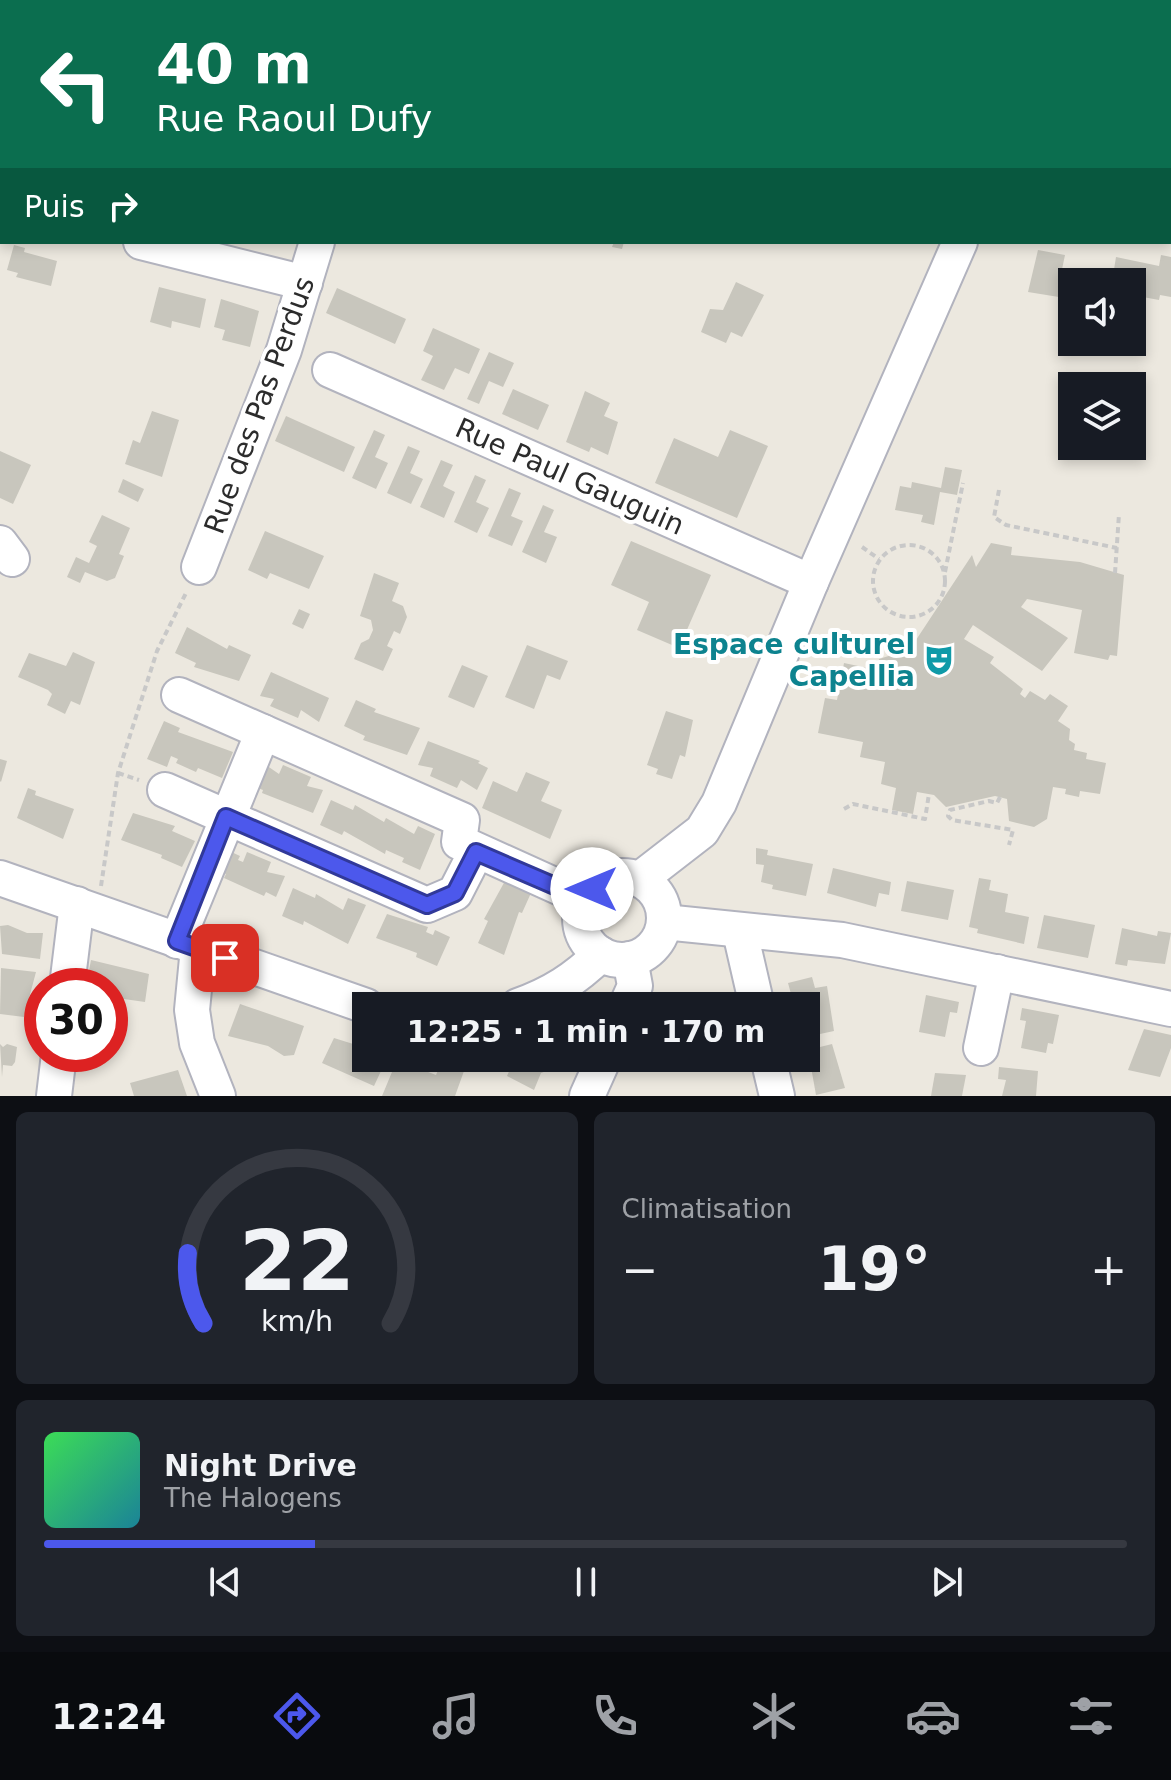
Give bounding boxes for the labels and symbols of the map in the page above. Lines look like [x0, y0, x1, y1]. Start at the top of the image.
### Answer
street label: Rue des Pas Perdus [198, 272, 321, 538]
street label: Rue Paul Gauguin [450, 411, 689, 542]
place label: Espace culturel Capellia [673, 628, 915, 693]
theatre icon: Espace culturel Capellia [922, 643, 956, 677]
position arrow [550, 847, 634, 931]
pin [191, 924, 259, 992]
speed limit sign: 30 [24, 968, 128, 1072]

